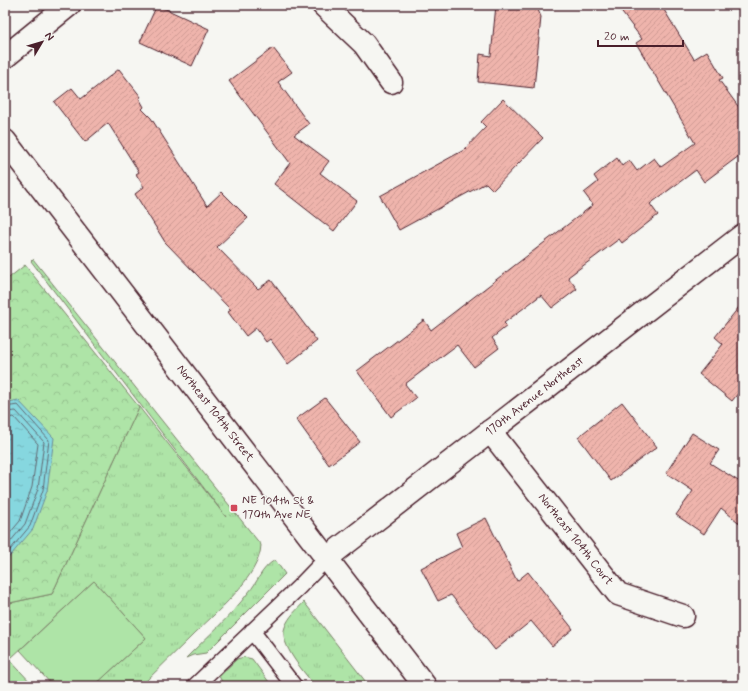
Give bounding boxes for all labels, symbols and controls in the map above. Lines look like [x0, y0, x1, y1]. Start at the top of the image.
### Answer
north arrow [22, 22, 62, 62]
scale bar [598, 22, 683, 48]
text: N [41, 29, 57, 44]
text: 20 m [604, 29, 630, 45]
street label: 170th Avenue Northeast [482, 353, 588, 440]
street label: Northeast 104th Street [173, 362, 257, 465]
street label: Northeast 104th Court [534, 490, 617, 589]
place label: NE 104th St & 170th Ave NE [242, 493, 314, 523]
marker: NE 104th St & 170th Ave NE [229, 503, 239, 513]

